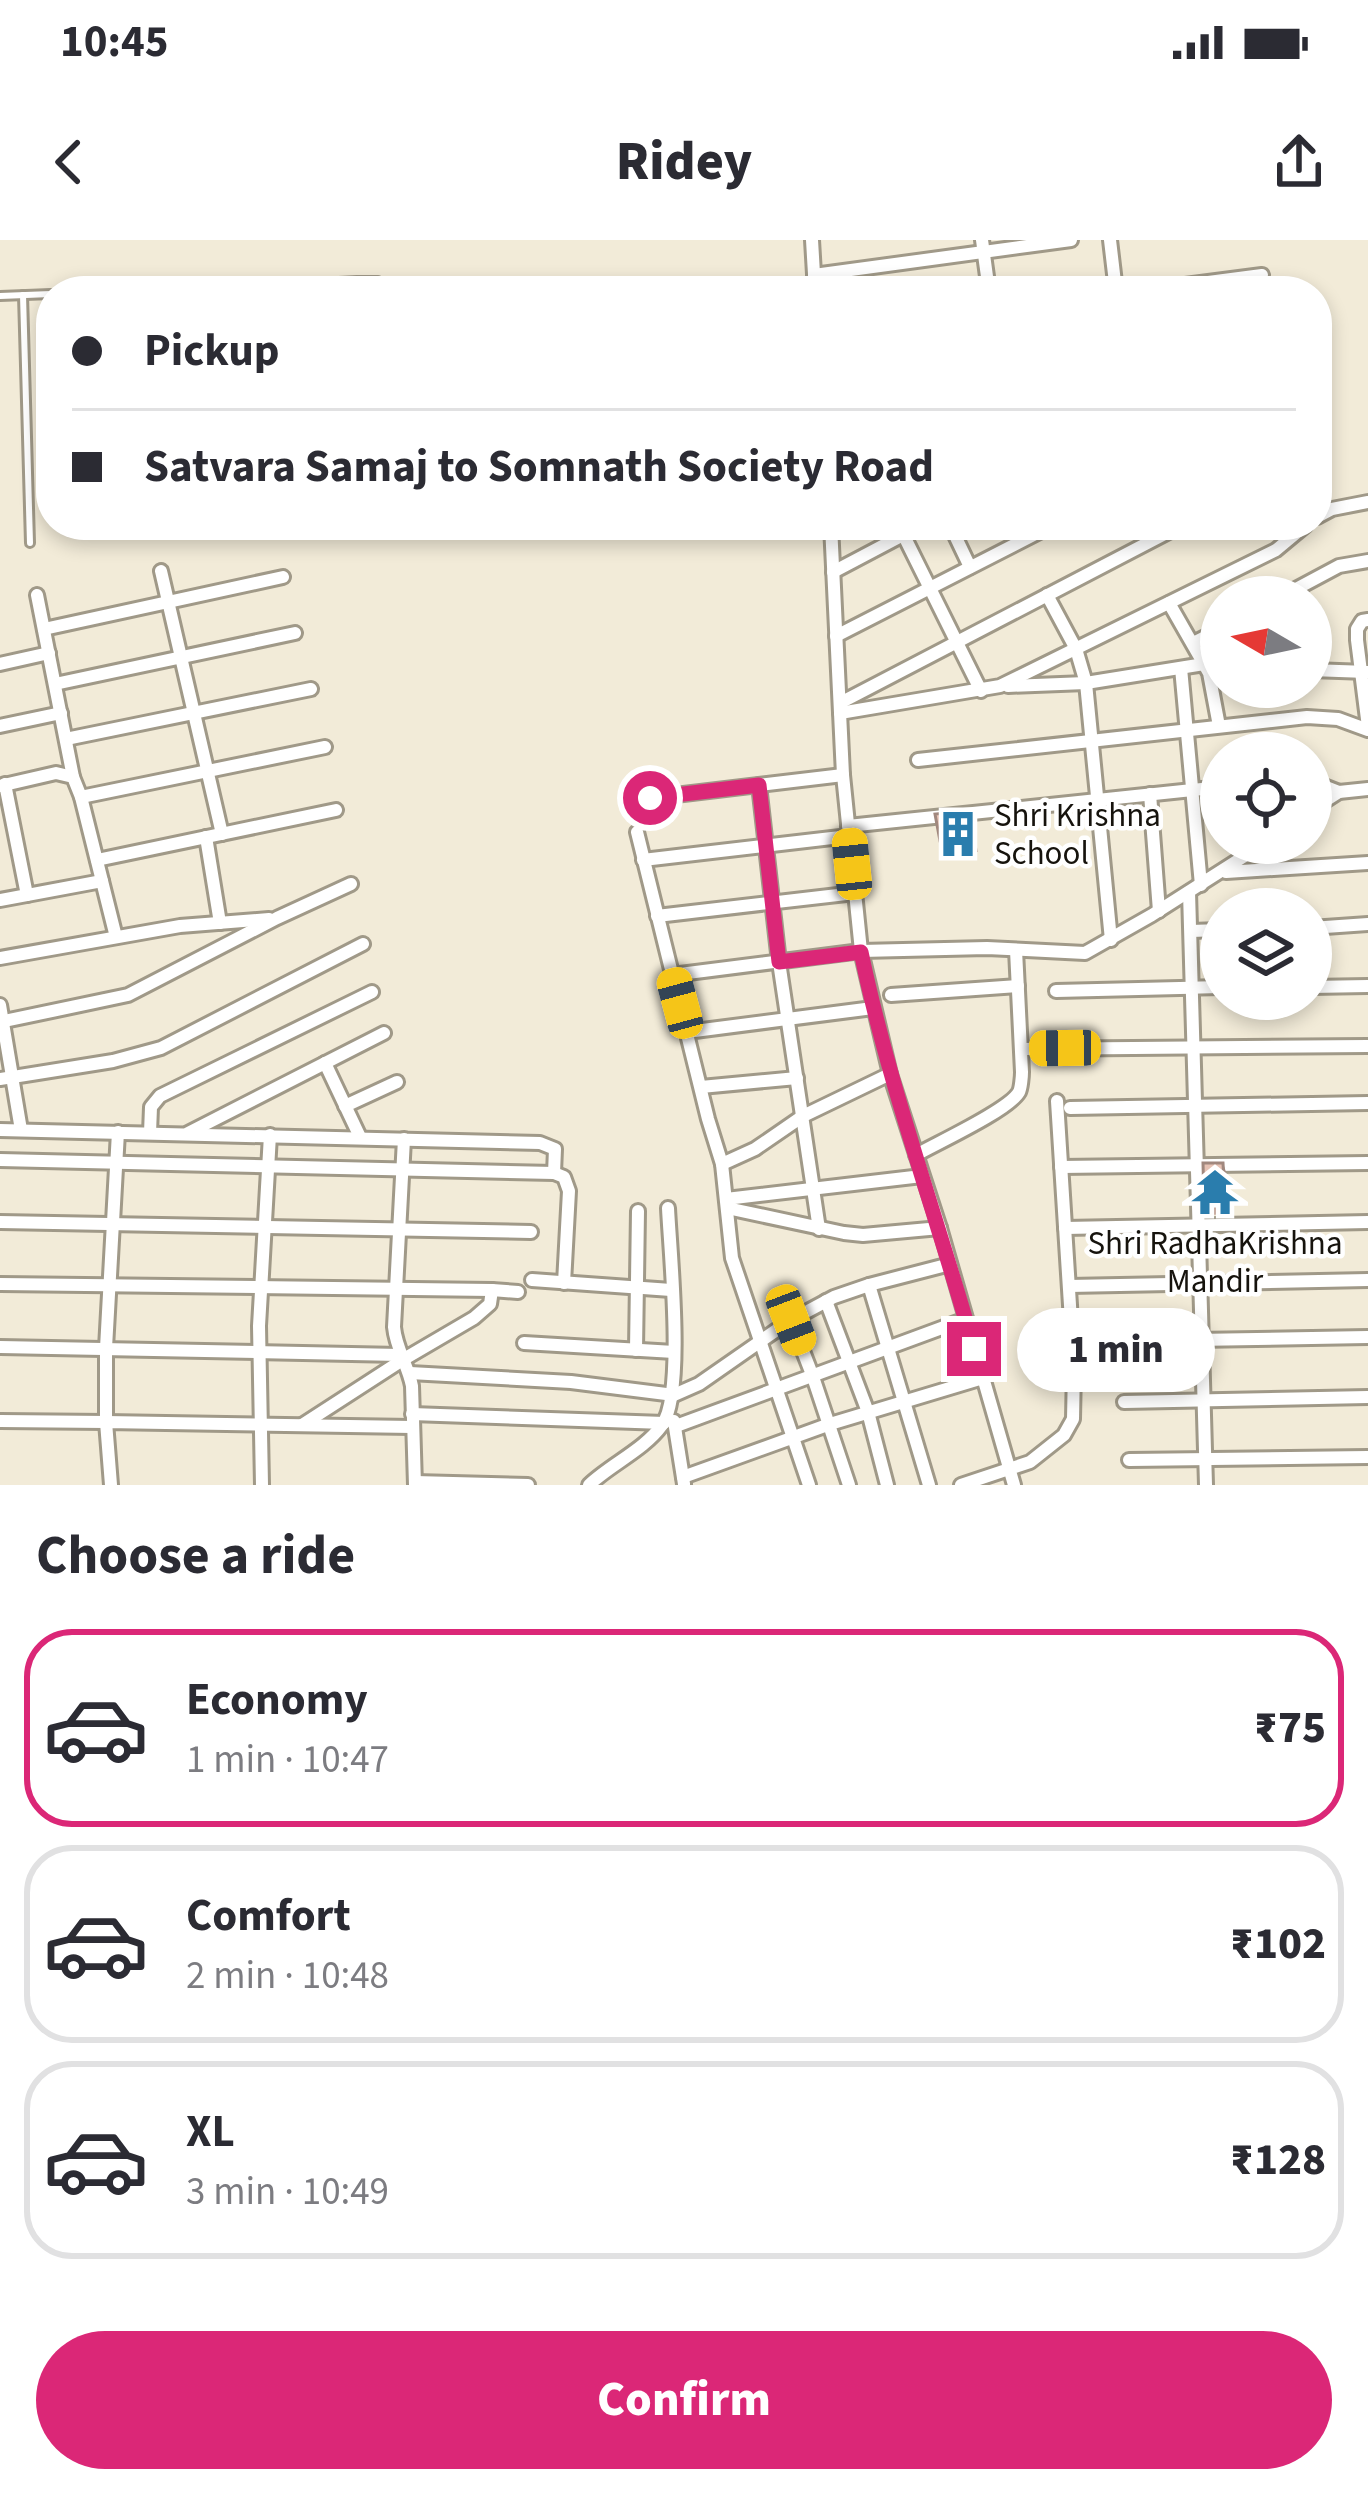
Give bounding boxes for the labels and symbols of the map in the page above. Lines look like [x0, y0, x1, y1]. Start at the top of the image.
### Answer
north arrow [1200, 576, 1332, 708]
route start [623, 771, 677, 825]
place label: Shri Krishna School [994, 792, 1161, 877]
building icon: Shri Krishna School [933, 809, 983, 859]
car [830, 826, 874, 902]
car [653, 964, 707, 1042]
car [1029, 1029, 1101, 1067]
temple icon: Shri RadhaKrishna Mandir [1190, 1167, 1240, 1217]
place label: Shri RadhaKrishna Mandir [1087, 1220, 1343, 1305]
car [761, 1280, 821, 1360]
callout: 1 min [1016, 1307, 1214, 1391]
route end [947, 1322, 1001, 1376]

